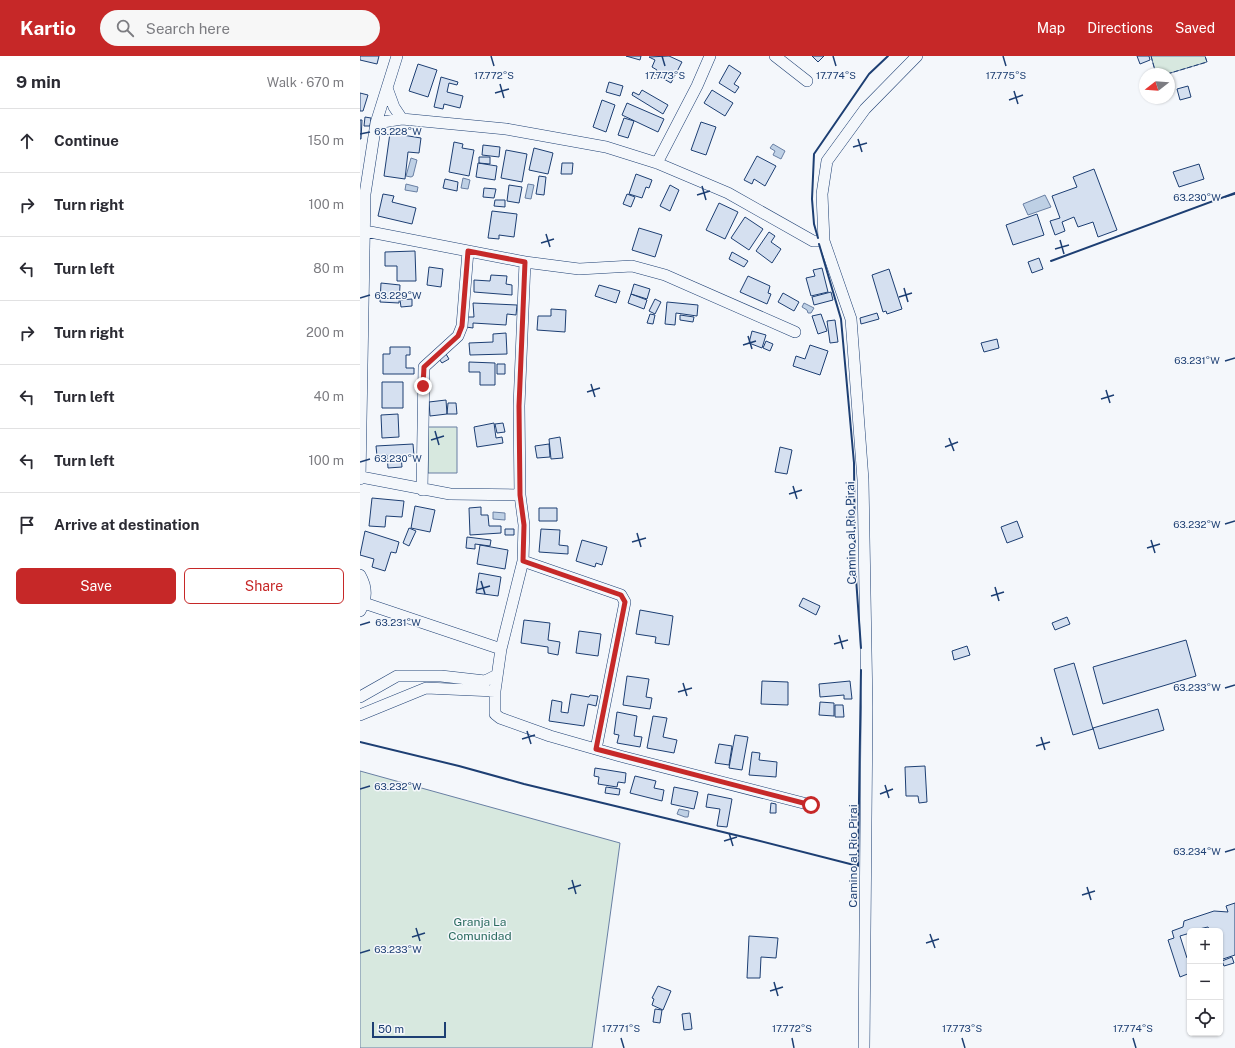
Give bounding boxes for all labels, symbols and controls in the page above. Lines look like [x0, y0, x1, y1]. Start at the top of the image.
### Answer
search box [100, 10, 380, 46]
text: Kartio [20, 17, 76, 39]
icon: search [114, 17, 136, 39]
text: Search here [146, 20, 230, 37]
text: Map [1037, 20, 1065, 36]
text: Directions [1087, 20, 1153, 36]
text: Saved [1175, 20, 1215, 36]
north arrow [1139, 68, 1175, 104]
text: 17.772°S [474, 69, 514, 81]
text: 17.773°S [645, 69, 685, 81]
text: 17.774°S [816, 69, 856, 81]
text: 17.775°S [986, 69, 1027, 81]
text: 9 min [16, 72, 61, 92]
text: Walk · 670 m [267, 75, 344, 90]
text: 63.228°W [374, 125, 422, 137]
icon: ahead [16, 130, 38, 152]
text: Continue [54, 132, 119, 149]
text: 150 m [308, 133, 344, 148]
text: 63.230°W [1173, 191, 1221, 203]
icon: right [16, 194, 38, 216]
text: Turn right [54, 196, 124, 213]
text: 100 m [308, 197, 344, 212]
icon: left [16, 258, 38, 280]
text: Turn left [54, 260, 115, 277]
text: 80 m [313, 261, 344, 276]
text: 63.229°W [374, 289, 422, 301]
icon: right [16, 322, 38, 344]
text: Turn right [54, 324, 124, 341]
text: 200 m [306, 325, 344, 340]
text: 63.231°W [1174, 354, 1220, 366]
route end [414, 377, 432, 395]
icon: left [16, 386, 38, 408]
text: Turn left [54, 388, 115, 405]
text: 40 m [313, 389, 344, 404]
icon: left [16, 450, 38, 472]
text: Turn left [54, 452, 115, 469]
text: 63.230°W [374, 452, 422, 464]
text: 100 m [308, 453, 344, 468]
street label: Camino al Rio Pirai [843, 481, 859, 585]
icon: arrive [16, 514, 38, 536]
text: Arrive at destination [54, 516, 199, 533]
text: 63.232°W [1173, 518, 1221, 530]
button: Save [16, 568, 176, 604]
button: Share [184, 568, 344, 604]
text: 63.231°W [375, 616, 421, 628]
text: 63.233°W [1173, 681, 1221, 693]
text: 63.232°W [374, 780, 422, 792]
route start [802, 796, 820, 814]
street label: Camino al Rio Pirai [846, 804, 860, 908]
text: 63.234°W [1173, 845, 1221, 857]
park label: Granja La Comunidad [448, 915, 512, 943]
map controls [1187, 928, 1223, 1036]
button: + [1187, 928, 1223, 964]
text: 63.233°W [374, 943, 422, 955]
button: − [1187, 964, 1223, 1000]
button: locate [1187, 1000, 1223, 1036]
scale bar [372, 1020, 446, 1039]
text: 17.771°S [602, 1022, 640, 1034]
text: 17.772°S [772, 1022, 812, 1034]
text: 17.773°S [942, 1022, 982, 1034]
text: 17.774°S [1113, 1022, 1153, 1034]
text: 50 m [378, 1023, 404, 1035]

